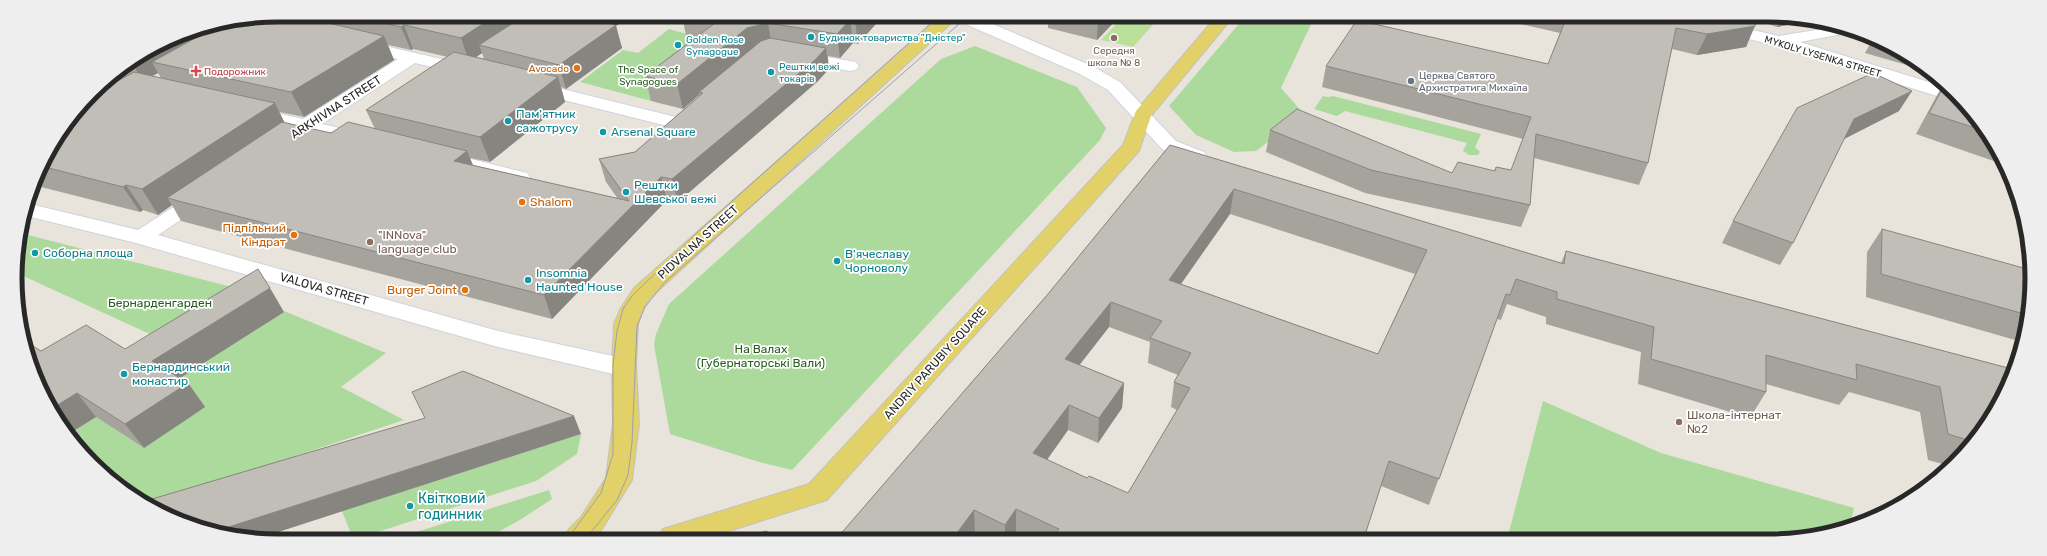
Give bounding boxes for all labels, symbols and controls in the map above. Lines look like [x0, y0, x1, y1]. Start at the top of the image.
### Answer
marker: Будинок товариства "Дністер" [806, 32, 816, 42]
place label: Будинок товариства "Дністер" [819, 32, 966, 44]
marker: Середня школа № 8 [1109, 33, 1119, 43]
street label: MYKOLY LYSENKA STREET [1763, 33, 1883, 80]
place label: Golden Rose Synagogue [686, 34, 744, 58]
marker: Golden Rose Synagogue [673, 40, 683, 50]
place label: Середня школа № 8 [1088, 45, 1140, 69]
place label: Рештки вежі токарів [779, 61, 840, 85]
place label: Avocado [529, 63, 569, 75]
marker: Avocado [572, 63, 582, 73]
park label: The Space of Synagogues [618, 64, 678, 88]
marker: Подорожник [191, 66, 201, 76]
place label: Подорожник [204, 66, 266, 78]
marker: Рештки вежі токарів [766, 67, 776, 77]
place label: Церква Святого Архистратига Михаїла [1419, 70, 1527, 94]
street label: ARKHIVNA STREET [288, 72, 384, 142]
marker: Церква Святого Архистратига Михаїла [1406, 76, 1416, 86]
place label: Пам'ятник сажотрусу [516, 107, 579, 135]
marker: Пам'ятник сажотрусу [503, 116, 513, 126]
place label: Arsenal Square [611, 125, 696, 139]
marker: Arsenal Square [598, 127, 608, 137]
place label: Рештки Шевської вежі [634, 178, 716, 206]
marker: Рештки Шевської вежі [621, 187, 631, 197]
place label: Shalom [530, 195, 572, 209]
marker: Shalom [517, 197, 527, 207]
street label: PIDVALNA STREET [655, 202, 741, 282]
place label: Підпільний Кіндрат [222, 221, 286, 249]
place label: "INNova" language club [378, 228, 457, 256]
marker: Підпільний Кіндрат [289, 230, 299, 240]
marker: "INNova" language club [365, 237, 375, 247]
place label: Соборна площа [43, 246, 133, 260]
place label: В'ячеславу Чорноволу [845, 247, 909, 275]
marker: Соборна площа [30, 248, 40, 258]
marker: В'ячеславу Чорноволу [832, 256, 842, 266]
place label: Insomnia Haunted House [536, 266, 623, 294]
street label: VALOVA STREET [278, 270, 370, 308]
marker: Insomnia Haunted House [523, 275, 533, 285]
place label: Burger Joint [387, 283, 457, 297]
marker: Burger Joint [460, 285, 470, 295]
park label: Бернарденгарден [108, 296, 212, 310]
street label: ANDRIY PARUBIY SQUARE [881, 304, 989, 422]
park label: На Валах (Губернаторські Вали) [697, 342, 825, 370]
place label: Бернардинський монастир [132, 360, 230, 388]
marker: Бернардинський монастир [119, 369, 129, 379]
place label: Школа-інтернат №2 [1687, 408, 1781, 436]
marker: Школа-інтернат №2 [1674, 417, 1684, 427]
place label: Квітковий годинник [418, 490, 485, 523]
marker: Квітковий годинник [405, 501, 415, 511]

